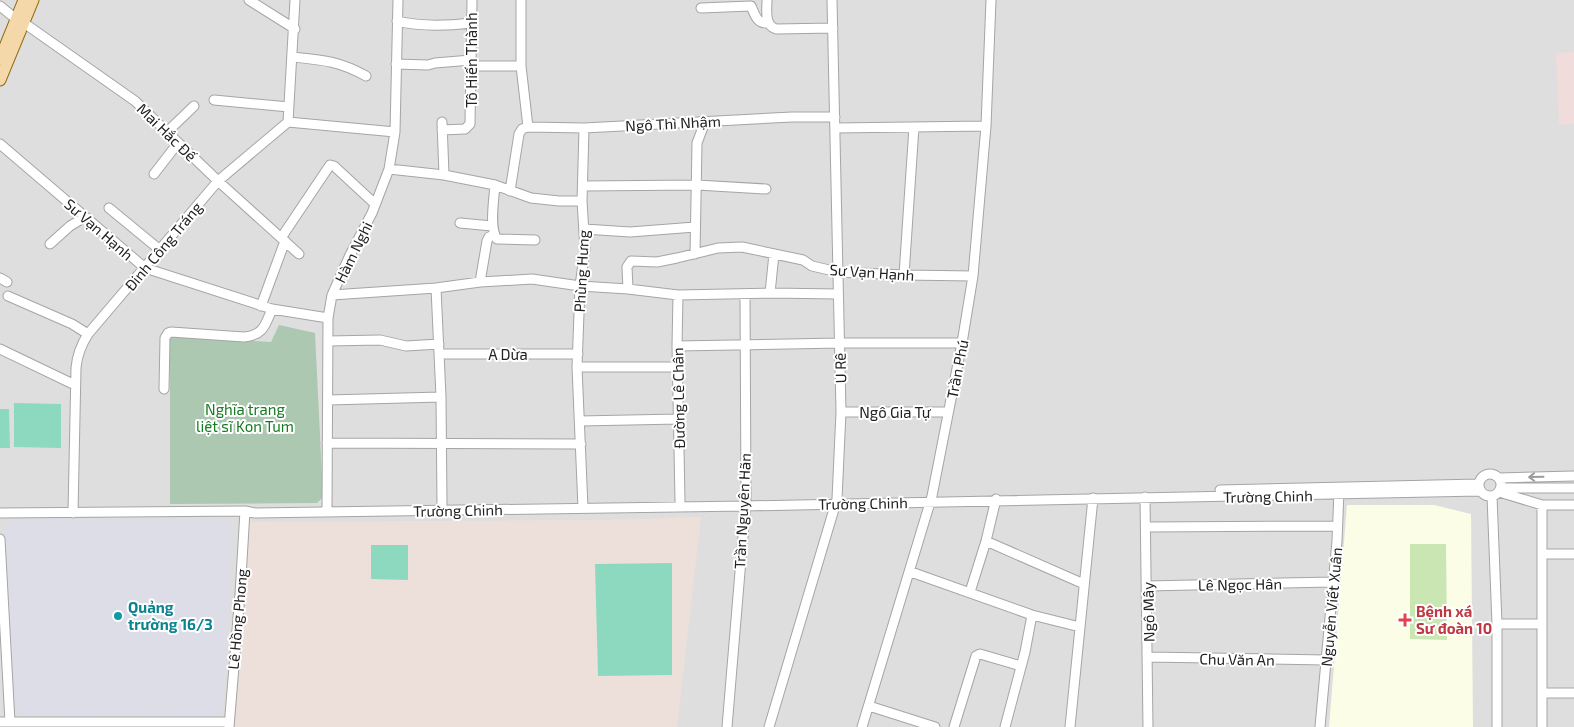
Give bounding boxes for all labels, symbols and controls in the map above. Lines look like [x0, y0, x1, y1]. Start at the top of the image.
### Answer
street label: Tô Hiến Thành [462, 12, 480, 108]
street label: Mai Hắc Đế [134, 99, 201, 165]
street label: Ngô Thì Nhậm [625, 112, 721, 134]
street label: Sư Vạn Hạnh [61, 194, 137, 264]
street label: Đinh Công Tráng [121, 197, 206, 294]
street label: Hàm Nghi [330, 218, 376, 286]
street label: Phùng Hưng [570, 229, 592, 313]
street label: Sư Vạn Hạnh [829, 260, 915, 284]
street label: Trần Phú [942, 338, 972, 400]
street label: A Dừa [488, 345, 528, 363]
street label: Đường Lê Chân [668, 347, 688, 449]
street label: U Rê [831, 353, 849, 383]
park label: Nghĩa trang liệt sĩ Kon Tum [196, 400, 294, 435]
street label: Ngô Gia Tự [859, 403, 932, 421]
street label: Trần Nguyên Hãn [730, 453, 754, 569]
one-way arrow [1529, 472, 1545, 482]
street label: Trường Chinh [1223, 486, 1313, 506]
street label: Trường Chinh [818, 493, 908, 513]
street label: Trường Chinh [413, 500, 503, 520]
street label: Nguyễn Viết Xuân [1317, 547, 1345, 667]
street label: Lê Hồng Phong [224, 567, 250, 670]
street label: Lê Ngọc Hân [1198, 574, 1282, 594]
street label: Ngô Mây [1138, 582, 1158, 642]
place label: Quảng trường 16/3 [128, 598, 213, 633]
place label: Bệnh xá Sư đoàn 10 [1416, 602, 1492, 637]
marker: Quảng trường 16/3 [112, 610, 124, 622]
marker: Bệnh xá Sư đoàn 10 [1398, 613, 1412, 627]
street label: Chu Văn An [1199, 649, 1275, 669]

